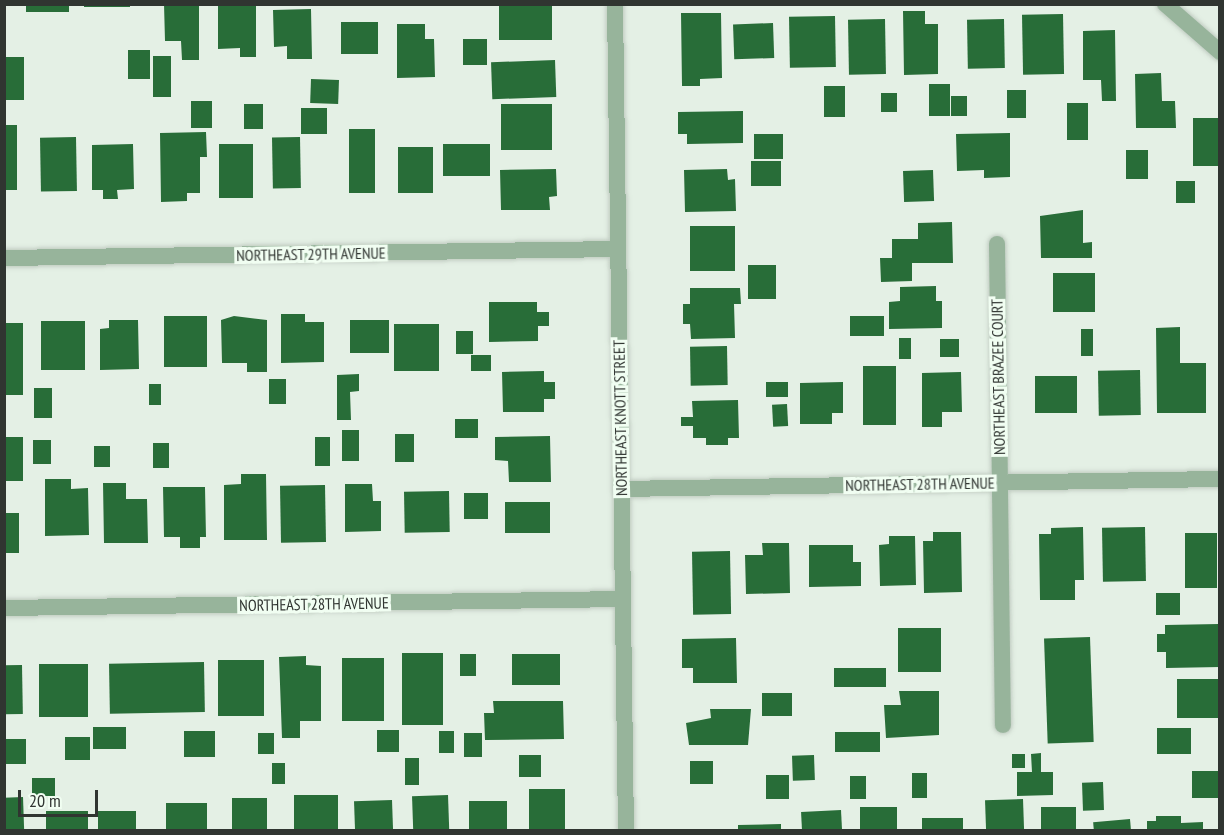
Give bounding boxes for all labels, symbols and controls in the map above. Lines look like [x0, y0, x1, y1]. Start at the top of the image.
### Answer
street label: NORTHEAST 29TH AVENUE [236, 243, 386, 265]
street label: NORTHEAST BRAZEE COURT [987, 299, 1009, 455]
street label: NORTHEAST KNOTT STREET [609, 339, 631, 497]
street label: NORTHEAST 28TH AVENUE [845, 473, 995, 495]
street label: NORTHEAST 28TH AVENUE [239, 593, 389, 615]
scale bar [21, 778, 100, 816]
text: 20 m [29, 789, 61, 812]

